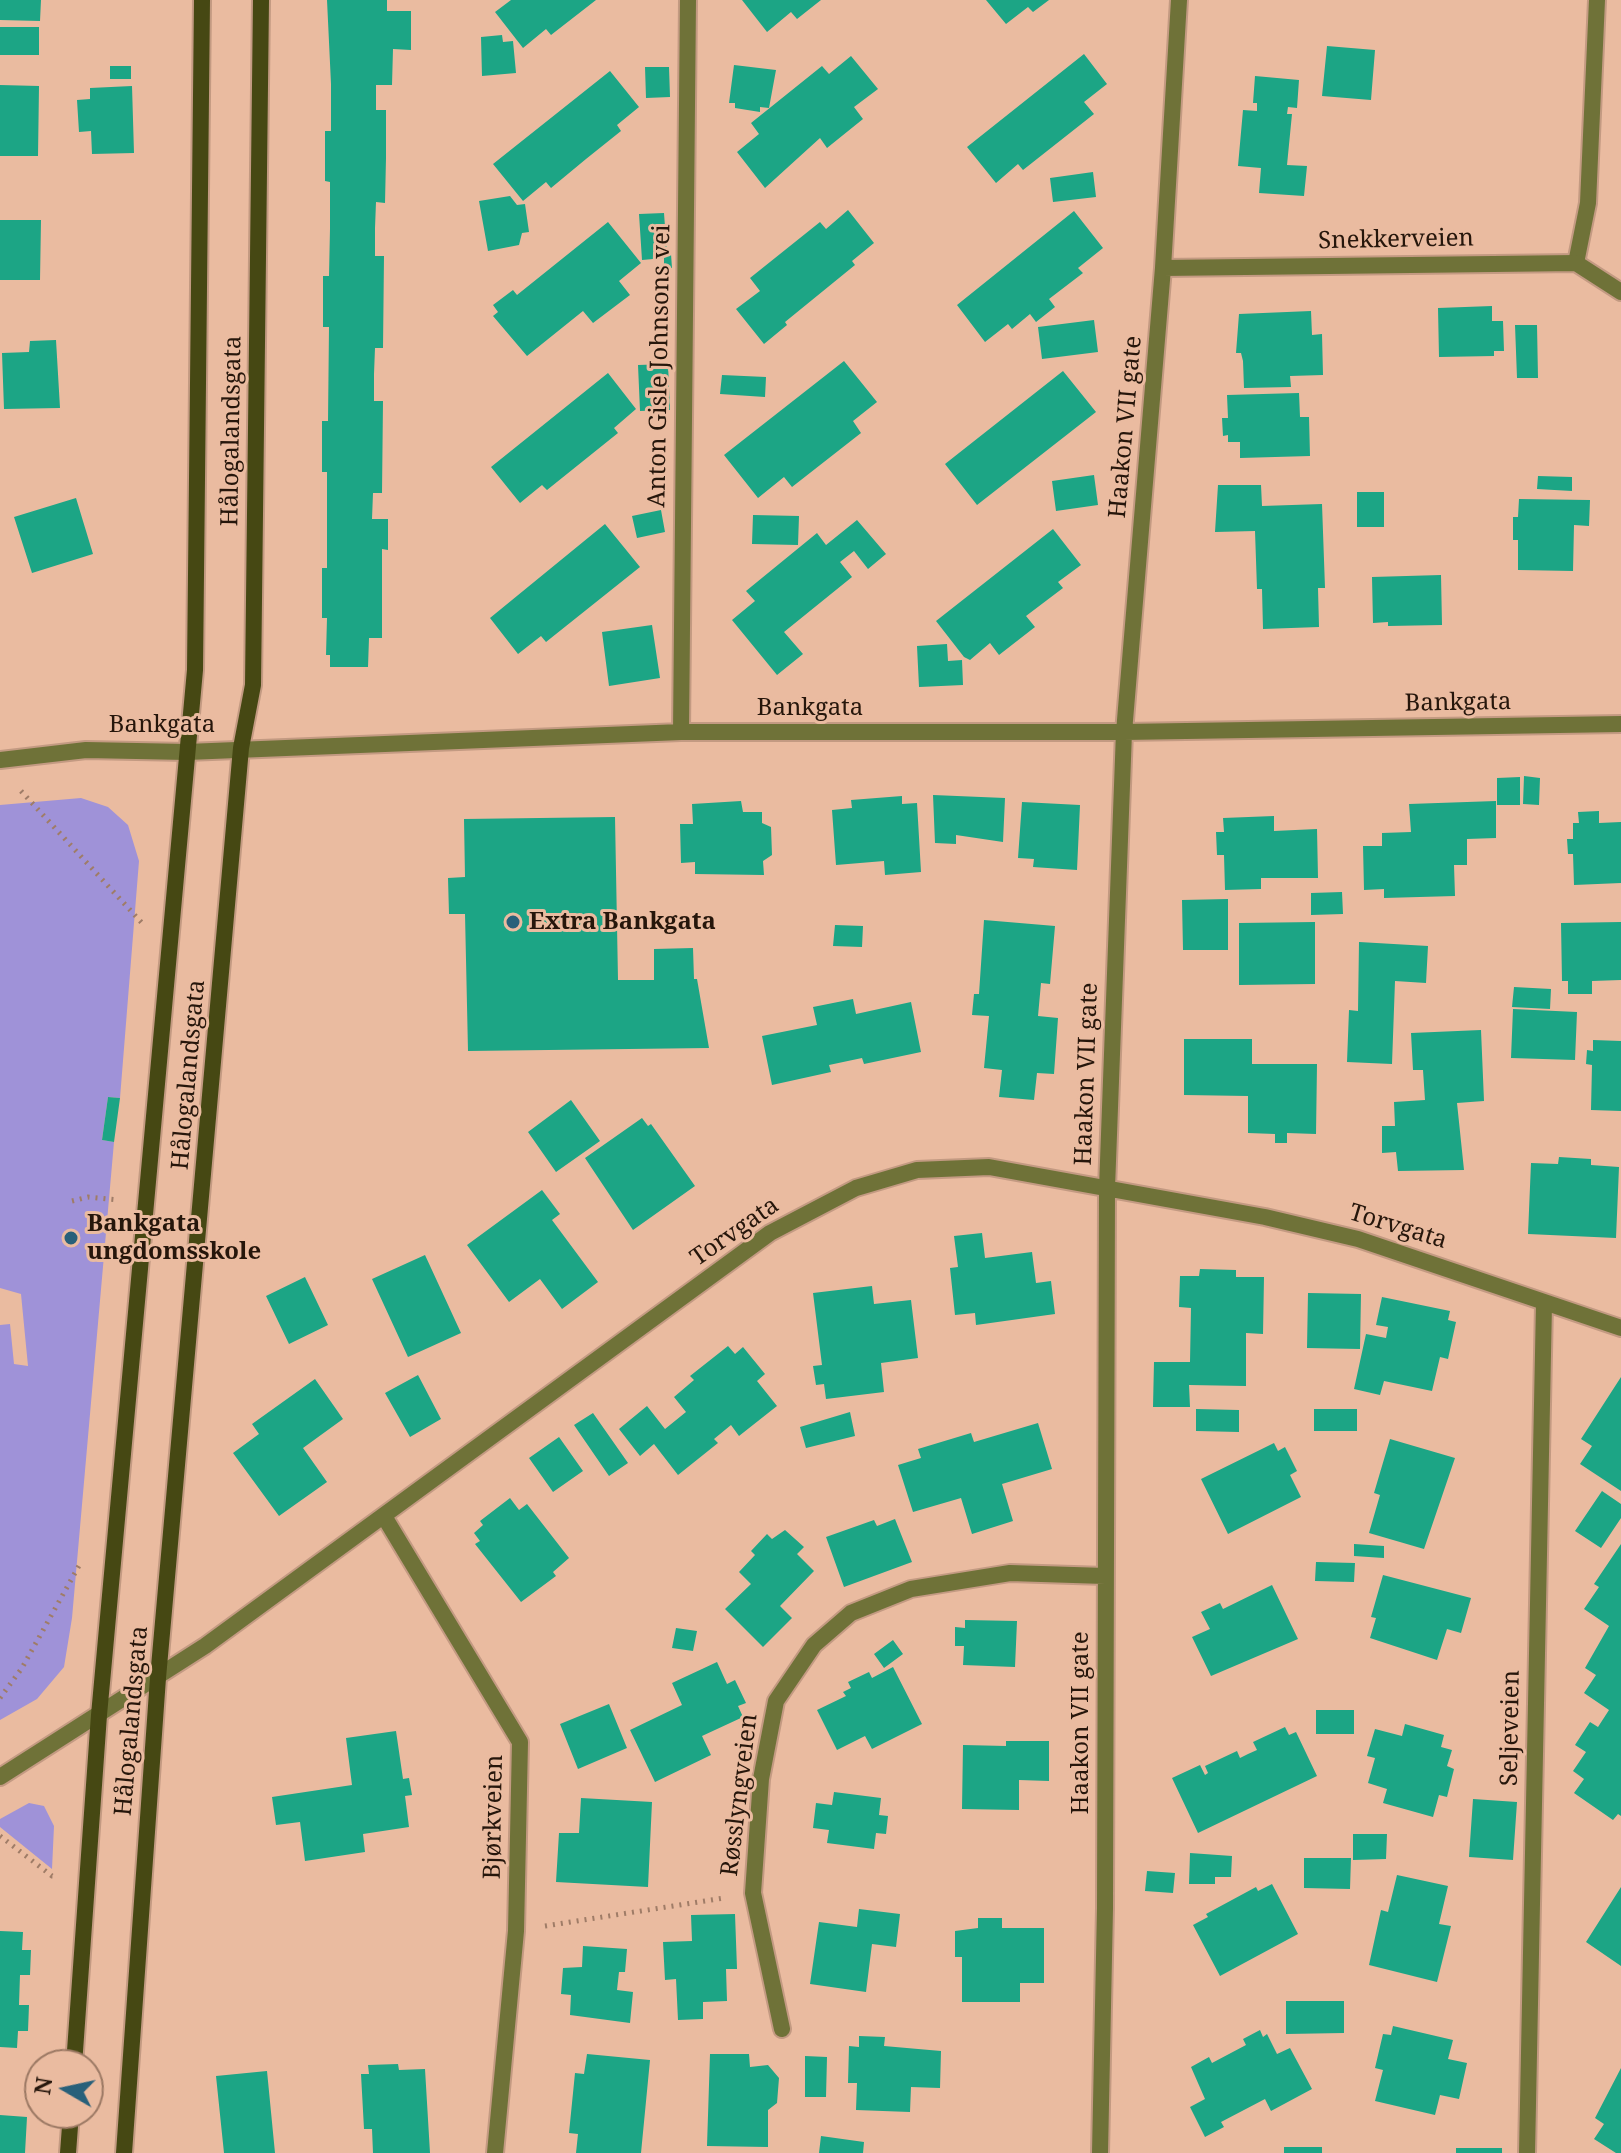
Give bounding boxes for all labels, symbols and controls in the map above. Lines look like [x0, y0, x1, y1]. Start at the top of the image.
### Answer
street label: Anton Gisle Johnsons vei [643, 224, 677, 508]
street label: Snekkerveien [1318, 224, 1474, 256]
street label: Hålogalandsgata [216, 335, 248, 527]
street label: Haakon VII gate [1104, 335, 1148, 519]
street label: Bankgata [1404, 688, 1512, 718]
street label: Bankgata [757, 694, 863, 722]
street label: Bankgata [109, 711, 215, 739]
place label: Extra Bankgata [529, 908, 716, 936]
marker: Extra Bankgata [504, 913, 522, 931]
street label: Hålogalandsgata [166, 979, 212, 1171]
street label: Haakon VII gate [1069, 982, 1105, 1166]
street label: Torvgata [685, 1191, 785, 1273]
street label: Torvgata [1346, 1198, 1450, 1256]
place label: Bankgata ungdomsskole [87, 1210, 261, 1266]
marker: Bankgata ungdomsskole [62, 1229, 80, 1247]
street label: Hålogalandsgata [109, 1625, 155, 1817]
street label: Haakon VII gate [1067, 1632, 1095, 1814]
street label: Seljeveien [1496, 1670, 1526, 1786]
street label: Røsslyngveien [716, 1712, 764, 1878]
street label: Bjørkveien [479, 1754, 509, 1880]
north arrow [24, 2049, 104, 2129]
text: N [26, 2075, 58, 2096]

